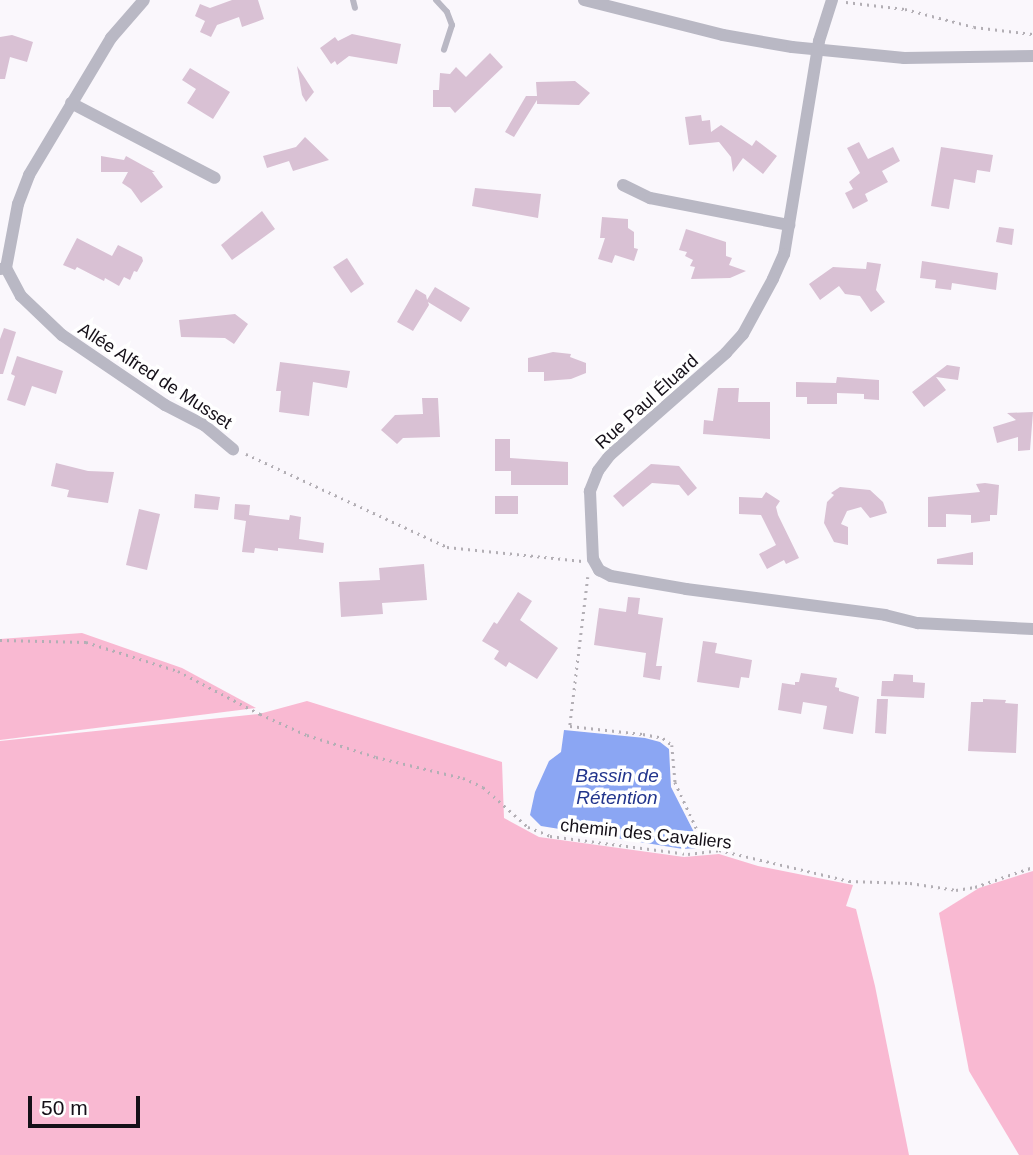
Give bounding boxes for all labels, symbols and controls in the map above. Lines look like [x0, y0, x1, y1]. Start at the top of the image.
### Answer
street label: Allée Alfred de Musset [74, 318, 236, 434]
street label: Rue Paul Éluard [591, 350, 703, 454]
water label: Bassin de Rétention [575, 765, 659, 809]
street label: chemin des Cavaliers [559, 814, 733, 854]
scale bar [32, 1082, 144, 1126]
text: 50 m [41, 1096, 88, 1119]

